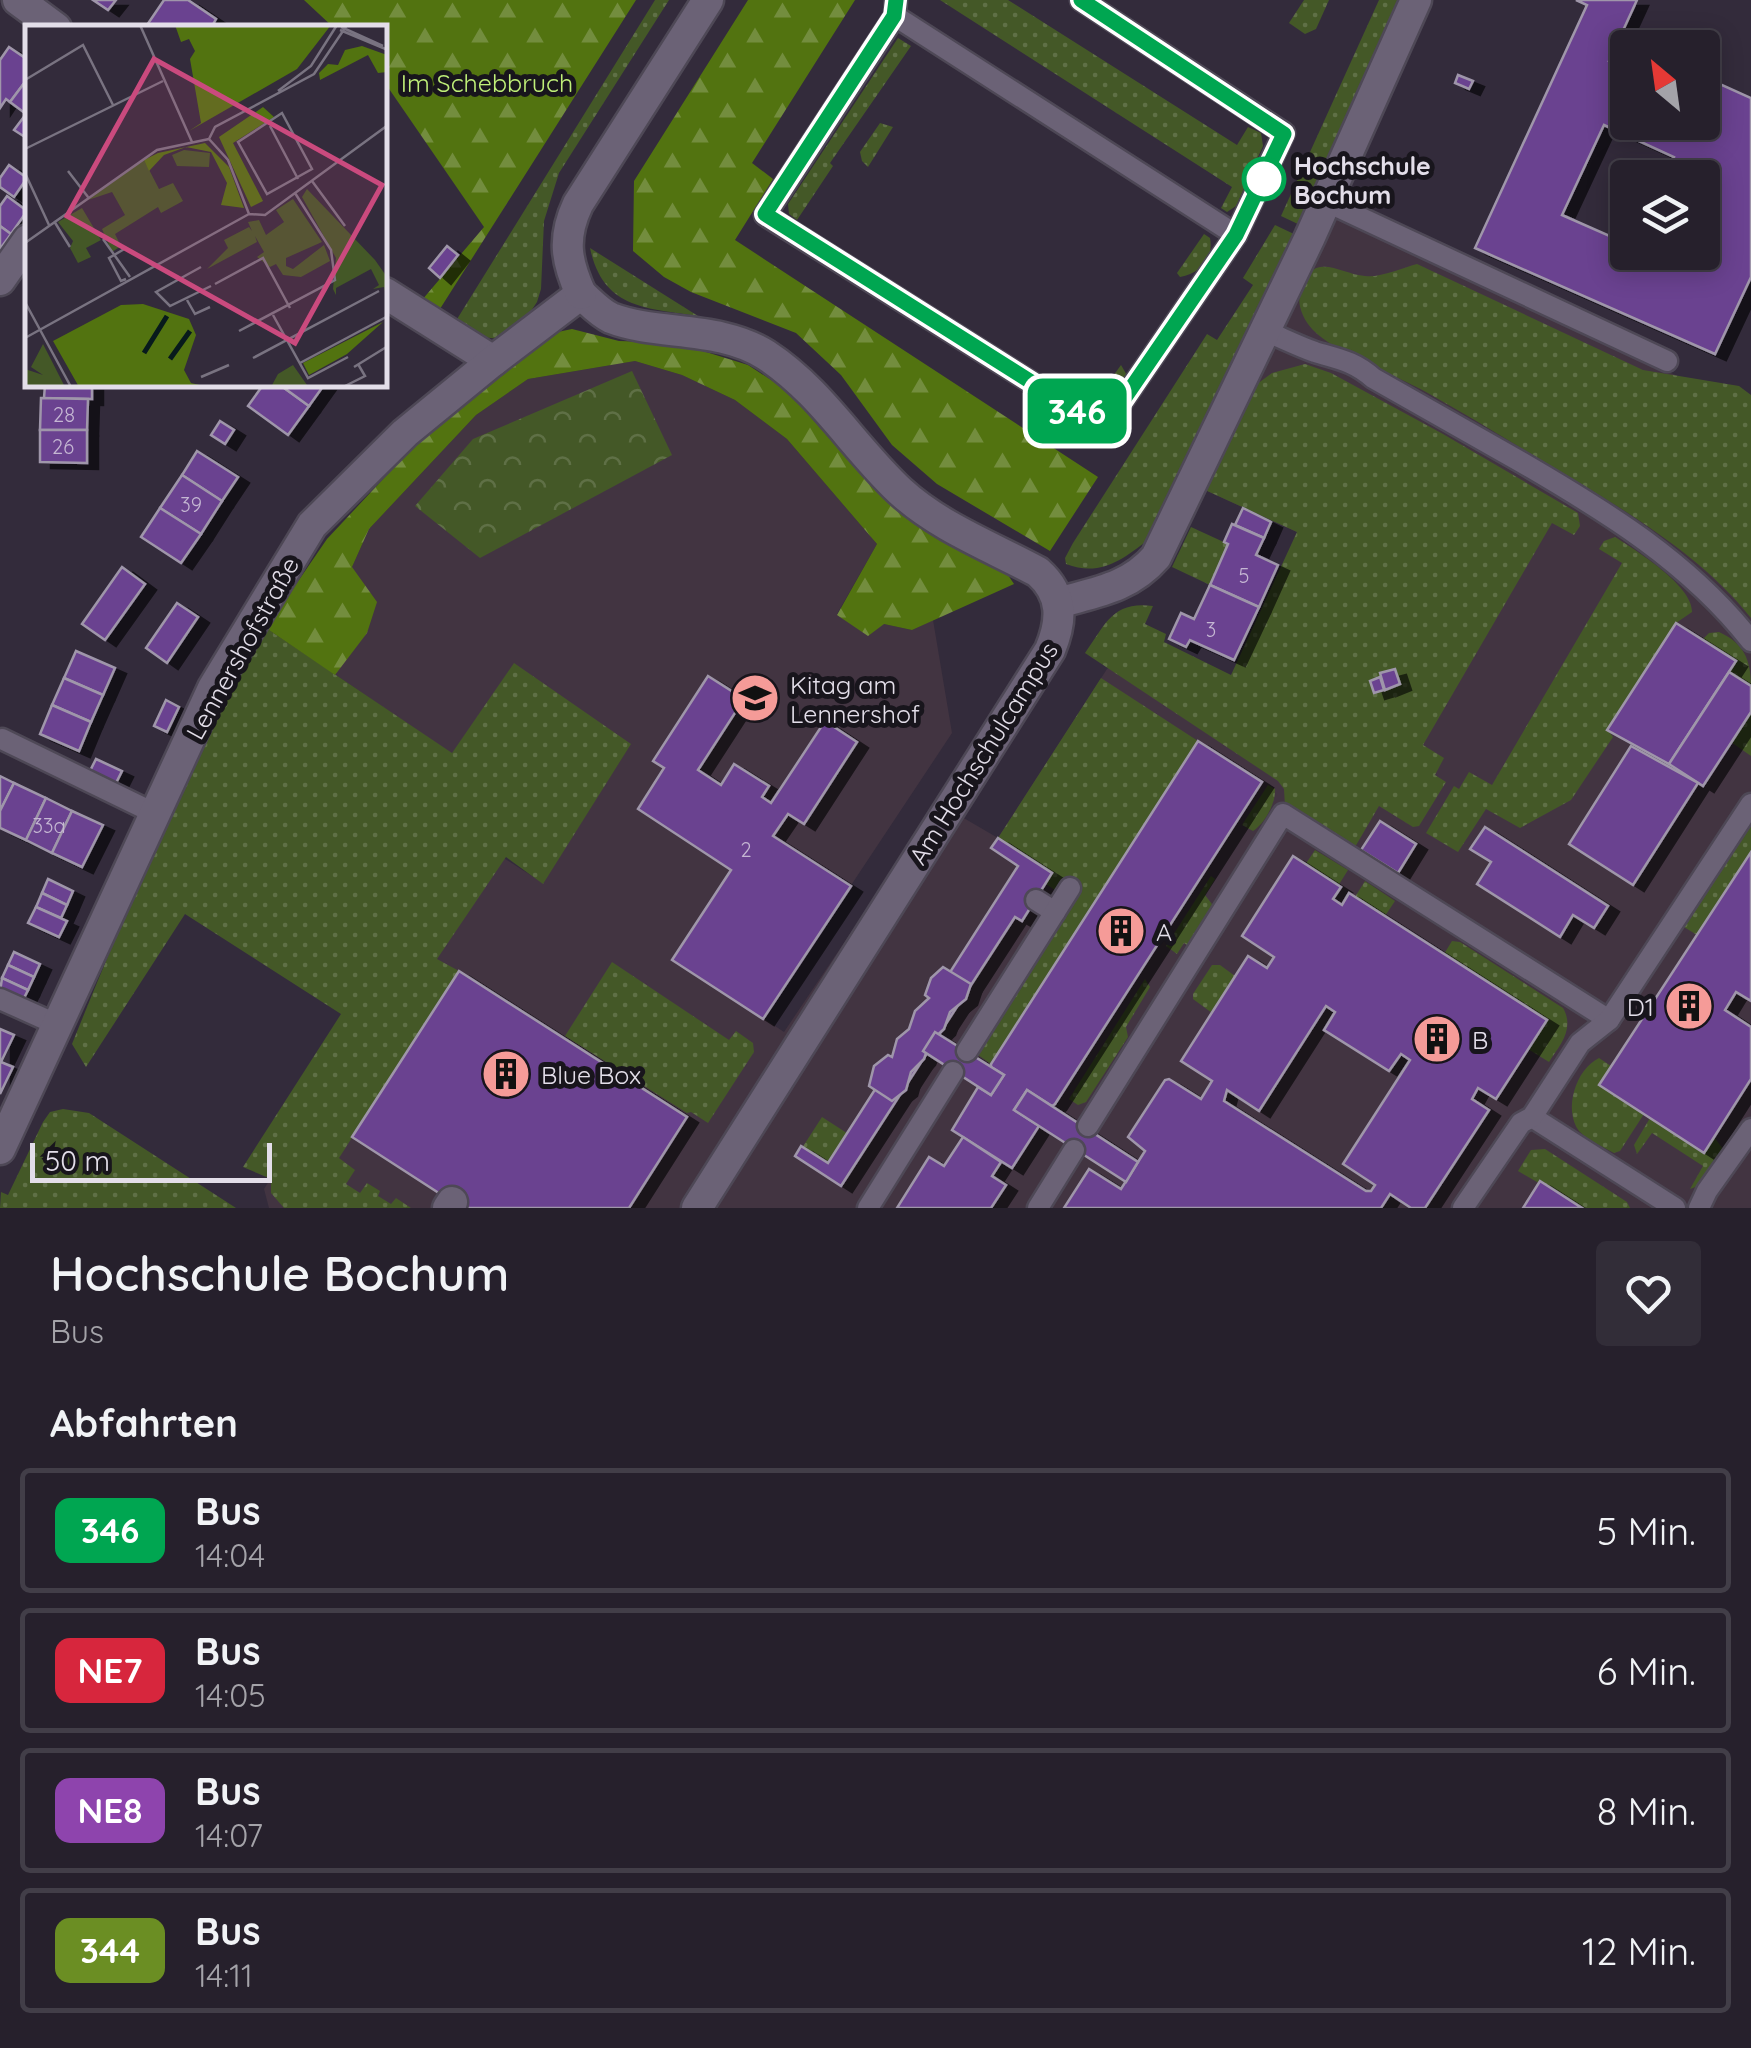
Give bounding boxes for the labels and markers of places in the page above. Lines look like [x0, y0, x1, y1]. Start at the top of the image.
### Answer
place label: Hochschule Bochum [1294, 150, 1431, 210]
marker: Hochschule Bochum [1243, 158, 1285, 200]
place label: Kitag am Lennershof [790, 669, 920, 729]
school or university icon: Kitag am Lennershof [729, 672, 781, 724]
building icon: A [1095, 905, 1147, 957]
place label: A [1156, 916, 1172, 947]
building icon: D1 [1663, 980, 1715, 1032]
place label: D1 [1627, 991, 1654, 1022]
building icon: B [1411, 1013, 1463, 1065]
place label: B [1472, 1024, 1488, 1055]
building icon: Blue Box [480, 1048, 532, 1100]
place label: Blue Box [541, 1059, 641, 1090]

